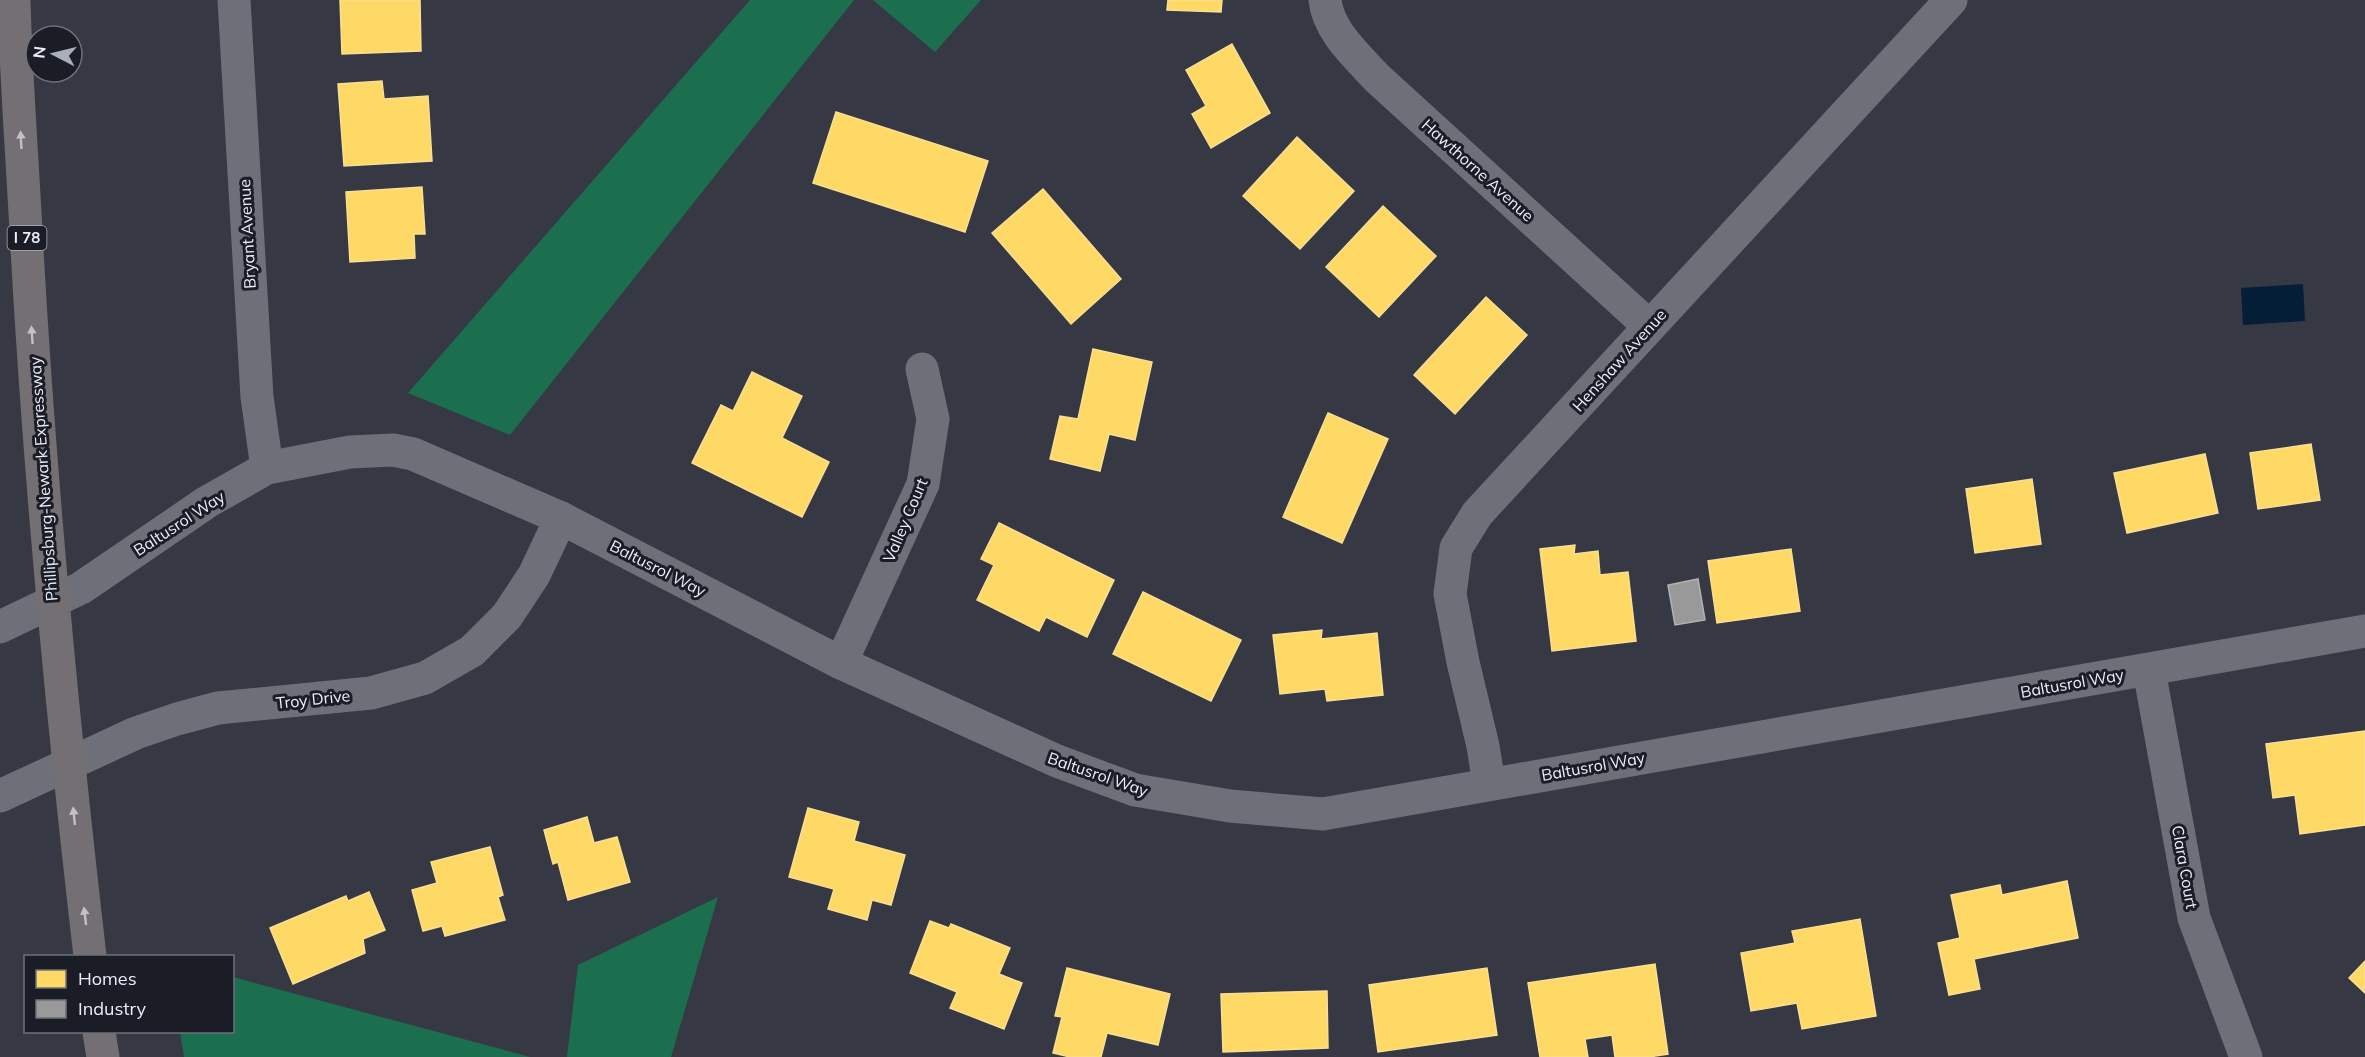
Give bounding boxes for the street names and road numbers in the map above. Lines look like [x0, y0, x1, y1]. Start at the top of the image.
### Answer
street label: Hawthorne Avenue [1418, 114, 1538, 226]
street label: Bryant Avenue [234, 179, 260, 289]
road number: I 78 [8, 226, 46, 250]
street label: Henshaw Avenue [1568, 305, 1670, 415]
street label: Phillipsburg-Newark Expressway [24, 356, 62, 602]
street label: Valley Court [878, 475, 932, 565]
street label: Baltusrol Way [130, 486, 229, 560]
street label: Baltusrol Way [607, 535, 710, 601]
street label: Baltusrol Way [2019, 664, 2126, 702]
street label: Troy Drive [275, 685, 351, 713]
street label: Baltusrol Way [1045, 747, 1151, 801]
street label: Baltusrol Way [1540, 747, 1647, 785]
street label: Clara Court [2168, 824, 2202, 911]

